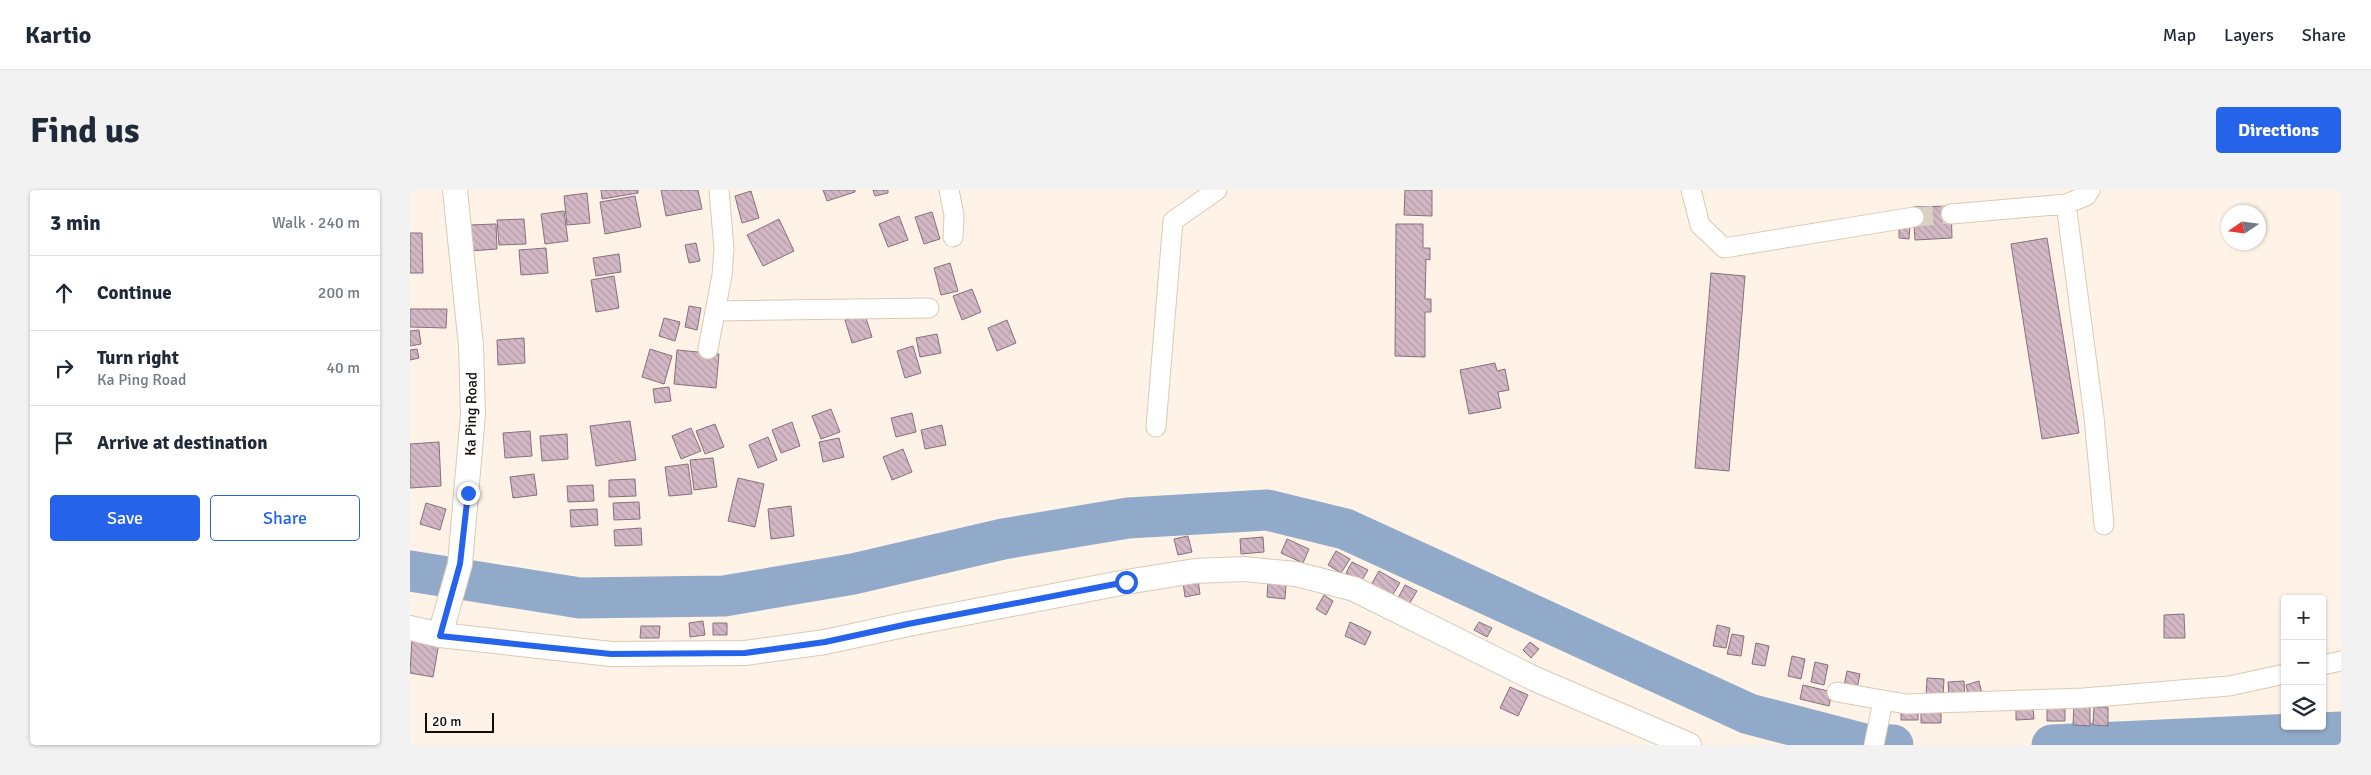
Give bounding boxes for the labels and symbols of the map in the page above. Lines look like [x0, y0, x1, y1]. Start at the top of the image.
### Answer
north arrow [2221, 205, 2266, 250]
street label: Ka Ping Road [461, 372, 481, 456]
route end [457, 482, 480, 505]
route start [1115, 571, 1138, 594]
scale bar [425, 710, 494, 733]

